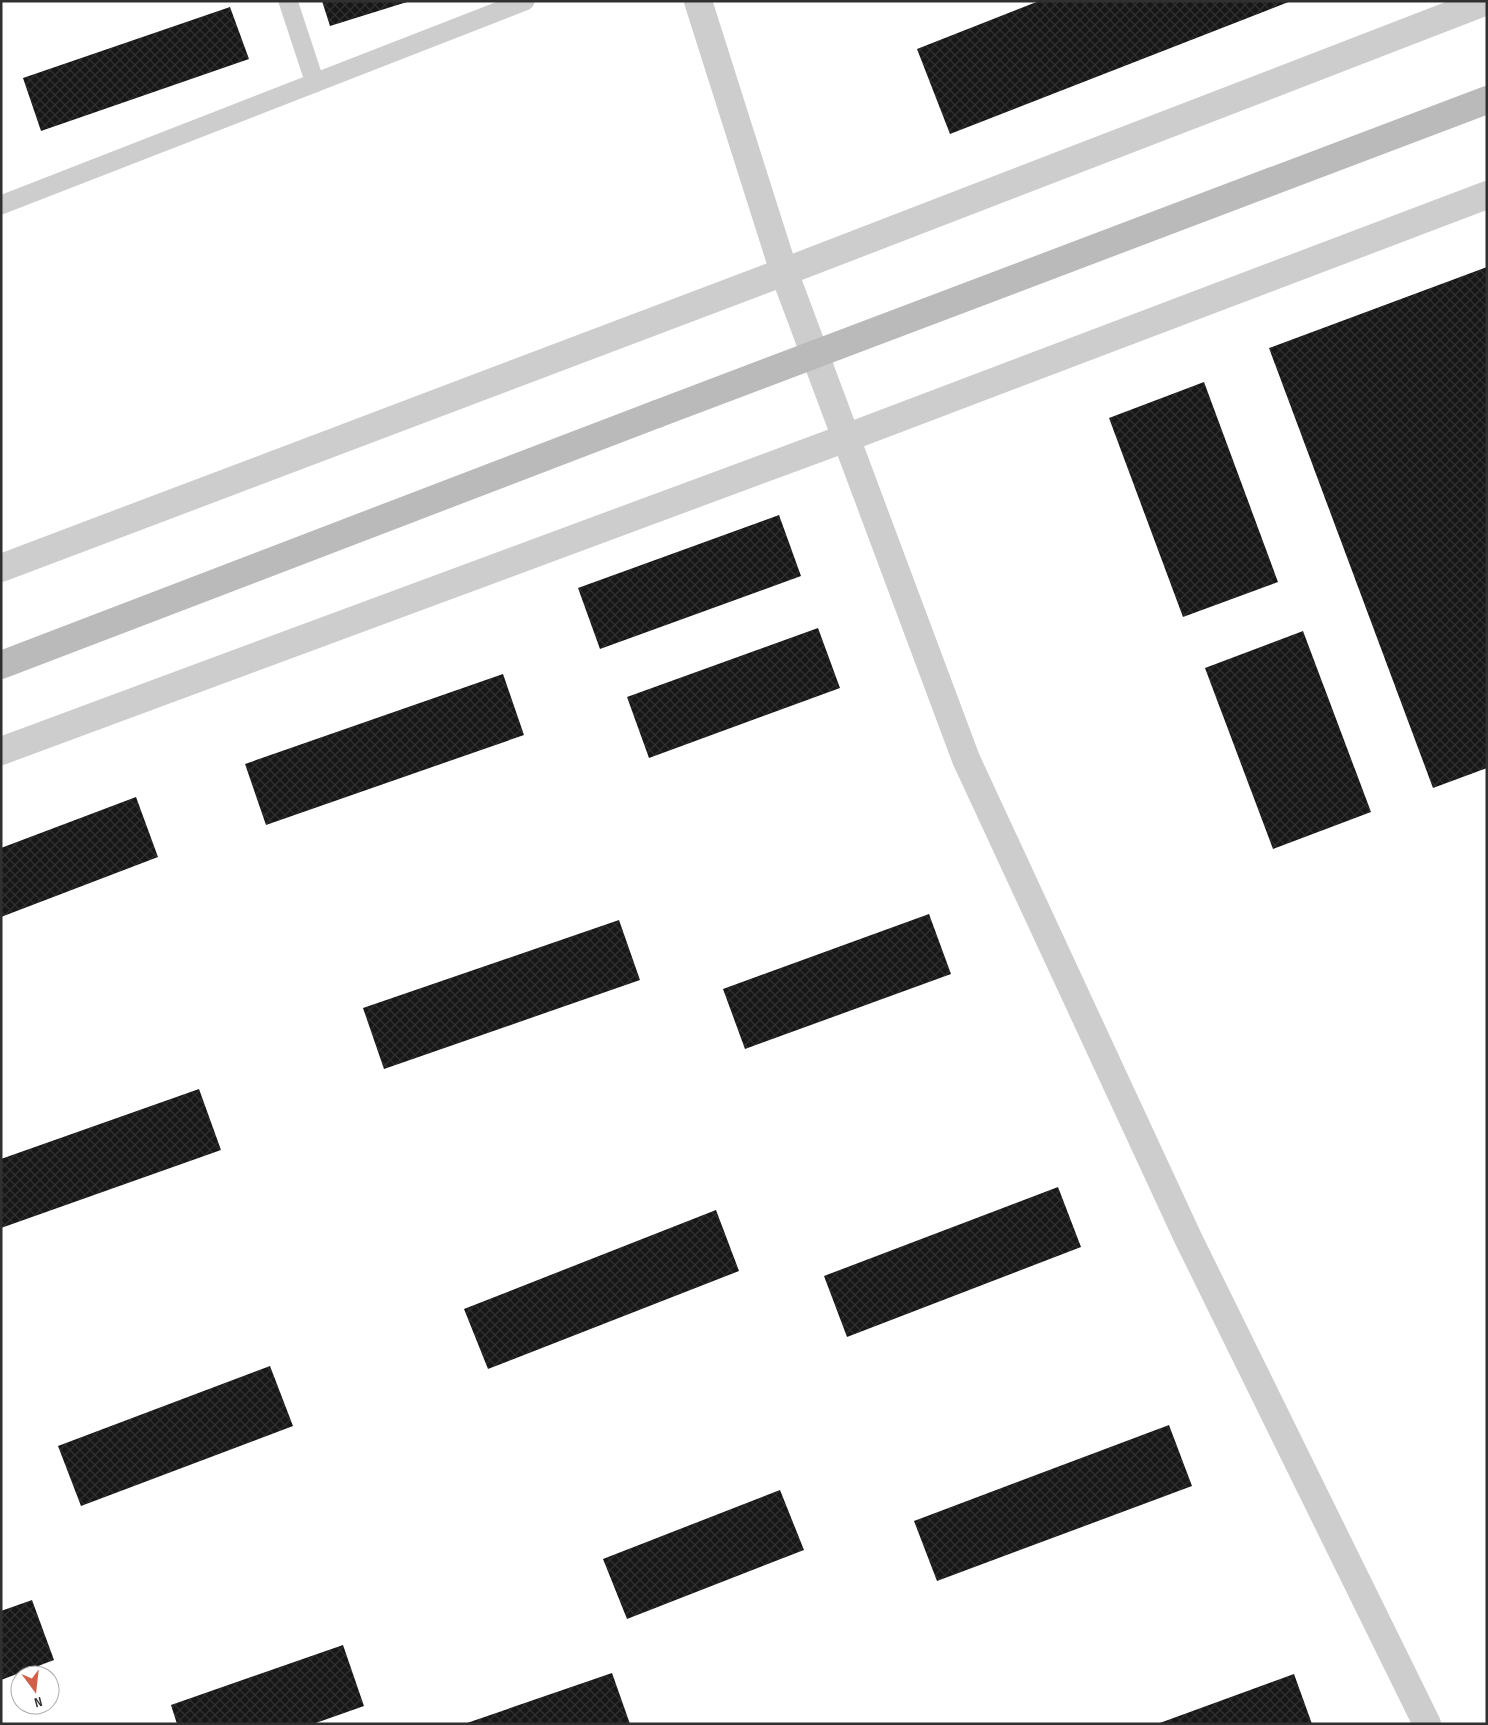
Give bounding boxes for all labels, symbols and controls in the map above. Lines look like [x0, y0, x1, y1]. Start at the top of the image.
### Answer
north arrow [10, 1665, 60, 1715]
text: N [32, 1693, 44, 1711]

